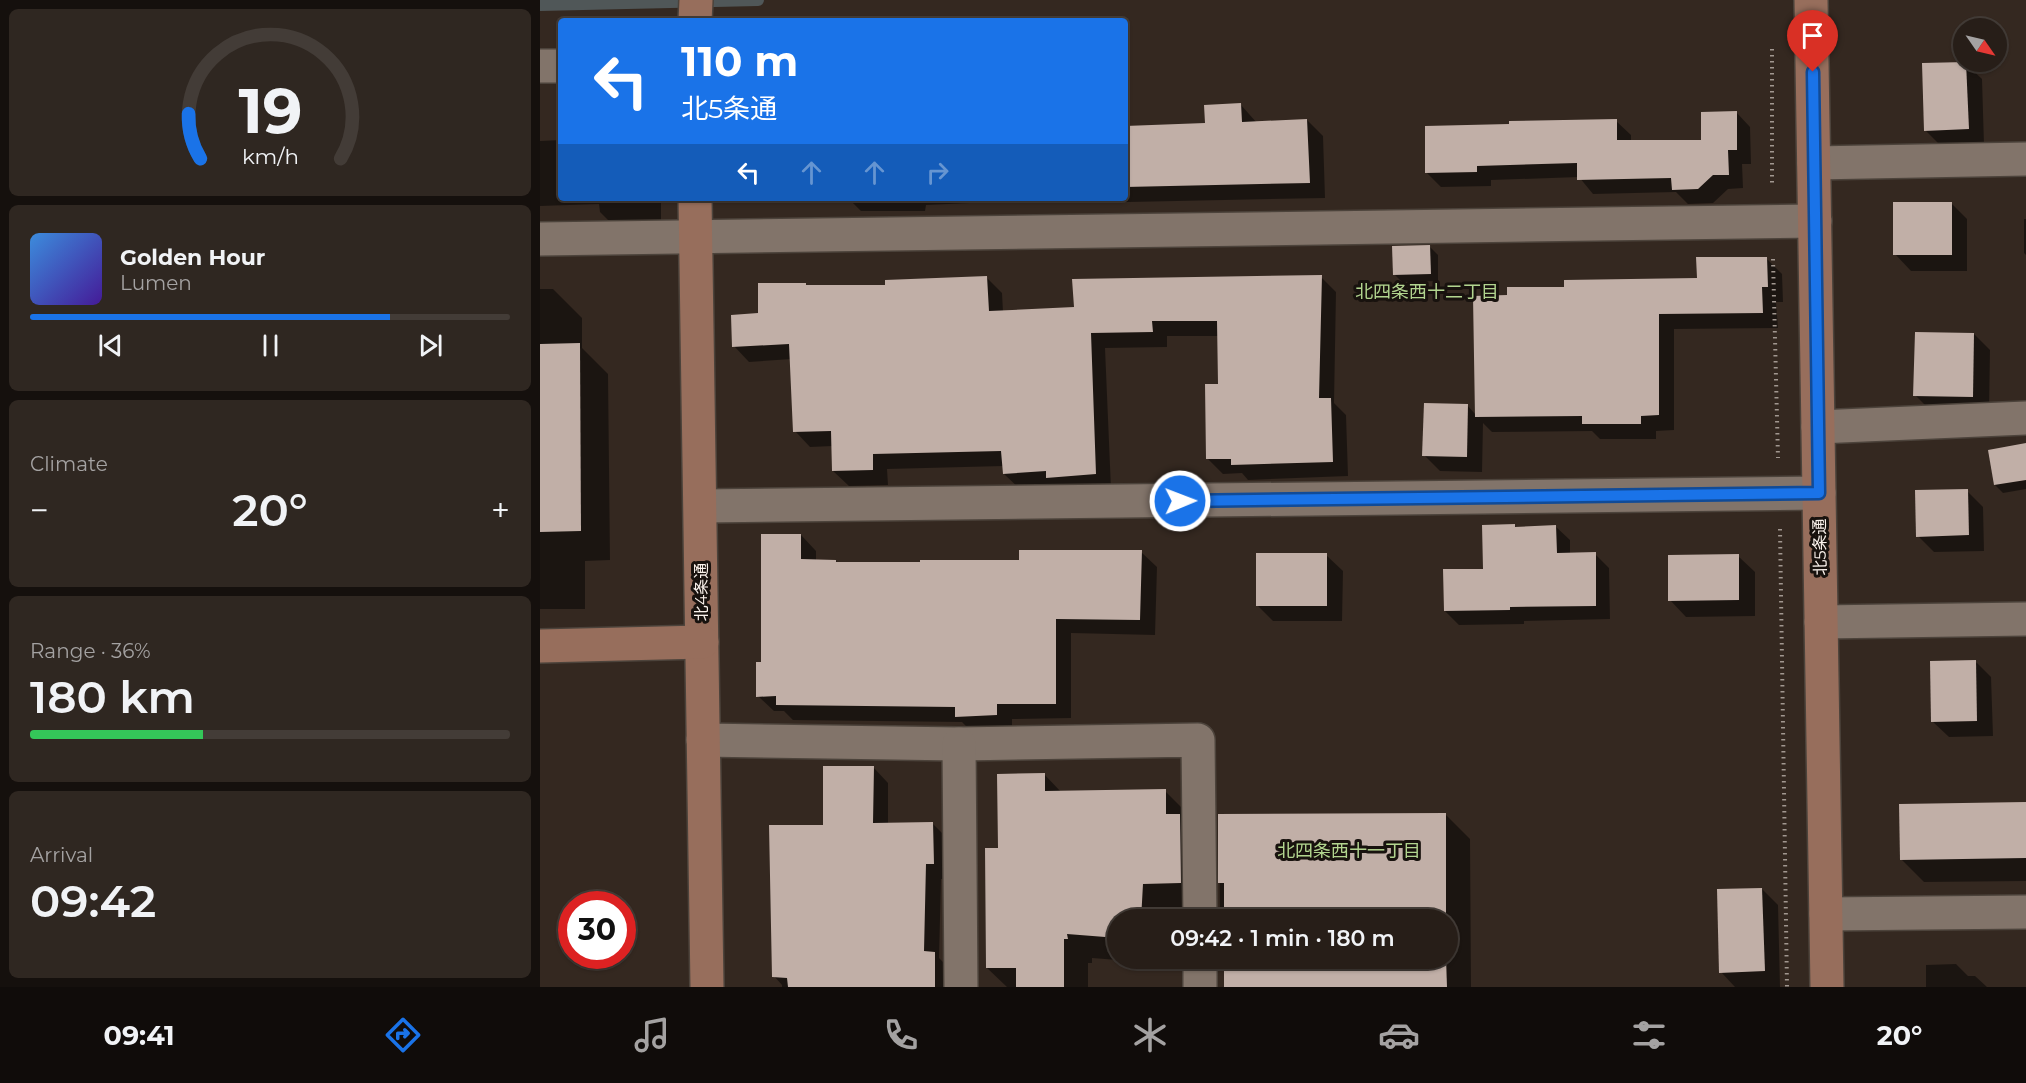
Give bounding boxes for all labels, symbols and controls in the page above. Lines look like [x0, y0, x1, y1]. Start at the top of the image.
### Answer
pin [1787, 10, 1838, 72]
north arrow [1953, 18, 2007, 72]
map controls [1953, 18, 2007, 72]
icon: arrive [1796, 19, 1829, 52]
text: 110 m [681, 35, 798, 87]
icon: left [582, 42, 660, 120]
text: 19 [238, 73, 302, 149]
text: 北5条通 [681, 92, 777, 125]
text: km/h [241, 144, 299, 170]
icon: left [732, 156, 765, 189]
icon: ahead [795, 156, 828, 189]
icon: ahead [858, 156, 891, 189]
icon: right [921, 156, 954, 189]
text: Golden Hour [120, 244, 265, 271]
text: Lumen [120, 271, 192, 295]
district label: 北四条西十二丁目 [1355, 281, 1499, 303]
icon: previous [94, 329, 127, 362]
icon: pause [254, 329, 287, 362]
icon: next [414, 329, 447, 362]
text: Climate [30, 452, 108, 476]
position arrow [1148, 469, 1212, 533]
text: 20° [232, 482, 308, 537]
text: − [30, 490, 49, 530]
text: + [491, 490, 510, 530]
street label: 北5条通 [1810, 518, 1830, 576]
street label: 北4条通 [692, 563, 711, 621]
text: Range · 36% [30, 639, 151, 663]
text: 180 km [30, 669, 195, 724]
district label: 北四条西十一丁目 [1277, 840, 1421, 862]
text: Arrival [30, 843, 93, 867]
text: 09:42 [30, 873, 156, 928]
speed limit sign: 30 [558, 891, 636, 969]
text: 09:42 · 1 min · 180 m [1170, 925, 1395, 952]
icon: directions [382, 1014, 424, 1056]
icon: music [631, 1014, 673, 1056]
icon: phone [880, 1014, 922, 1056]
icon: climate [1129, 1014, 1171, 1056]
icon: car [1378, 1014, 1420, 1056]
icon: filters [1628, 1014, 1670, 1056]
text: 09:41 [104, 1019, 175, 1052]
text: 20° [1877, 1019, 1922, 1052]

